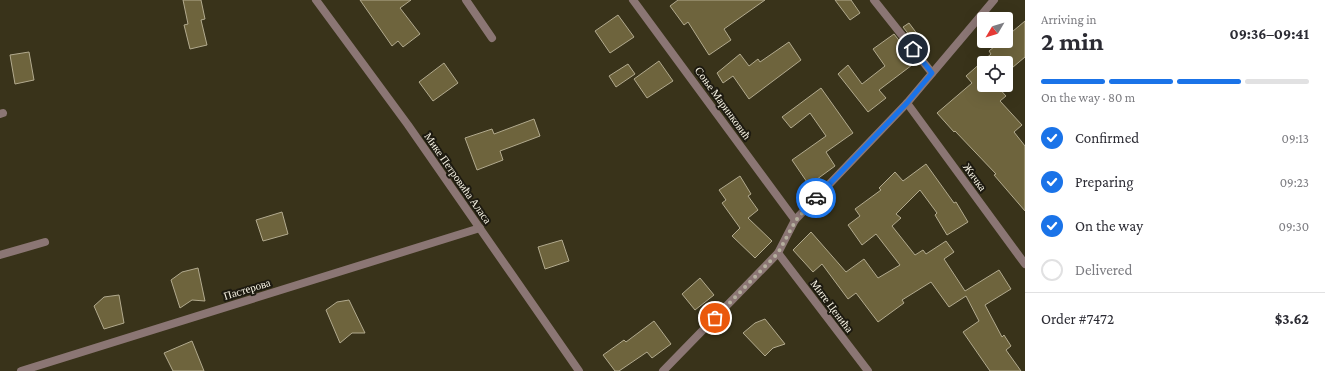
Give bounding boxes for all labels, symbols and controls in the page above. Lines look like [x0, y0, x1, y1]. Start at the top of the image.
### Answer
north arrow [977, 12, 1013, 48]
map controls [977, 12, 1013, 92]
text: Arriving in [1041, 12, 1097, 27]
text: 09:36–09:41 [1230, 26, 1309, 42]
text: 2 min [1041, 27, 1104, 56]
pin [896, 32, 930, 66]
icon: home [902, 38, 924, 60]
button: locate [977, 56, 1013, 92]
street label: Соње Маринковић [693, 64, 754, 142]
text: On the way · 80 m [1041, 90, 1135, 105]
icon: check [1041, 127, 1063, 149]
street label: Мике Петровића Аласа [422, 130, 494, 226]
text: Confirmed [1075, 130, 1139, 146]
text: 09:13 [1282, 131, 1309, 146]
street label: Жичка [961, 161, 989, 193]
icon: check [1041, 171, 1063, 193]
text: Preparing [1075, 174, 1134, 190]
text: 09:23 [1280, 175, 1309, 190]
courier [796, 178, 836, 218]
icon: car [805, 187, 827, 209]
icon: check [1041, 215, 1063, 237]
text: On the way [1075, 218, 1143, 234]
text: 09:30 [1279, 219, 1309, 234]
text: Delivered [1075, 262, 1132, 278]
street label: Пастерова [222, 276, 272, 302]
street label: Мите Ценића [808, 277, 856, 335]
pin [698, 301, 732, 335]
icon: bag [704, 307, 726, 329]
text: Order #7472 [1041, 311, 1114, 327]
text: $3.62 [1275, 311, 1309, 327]

